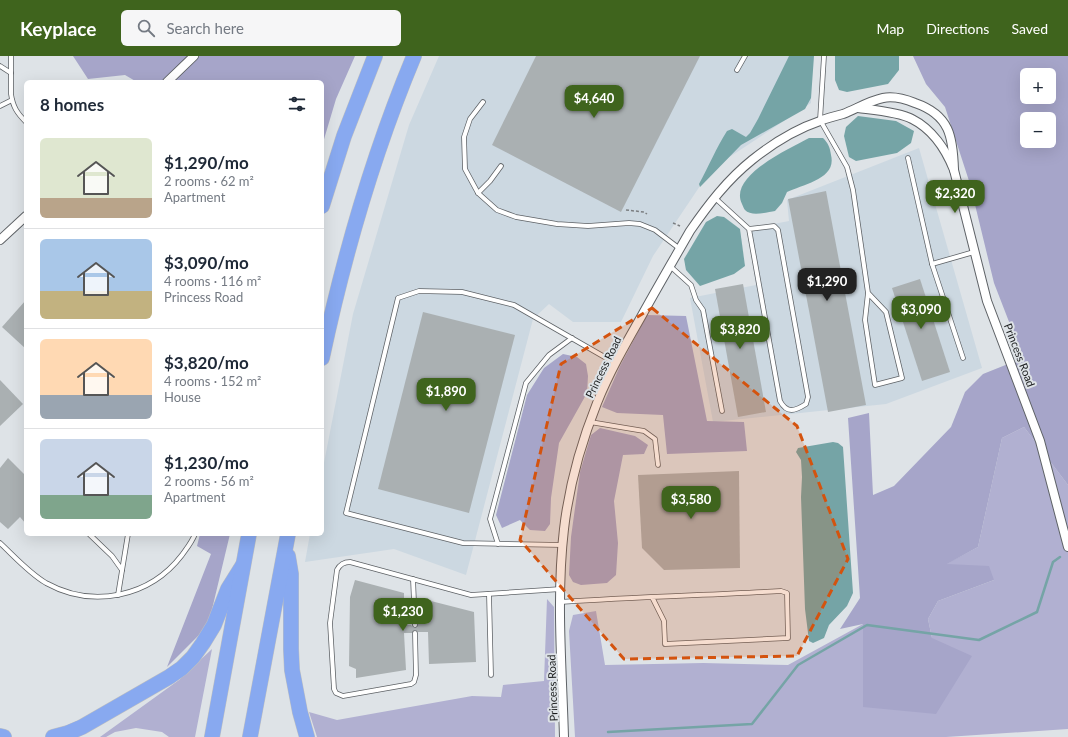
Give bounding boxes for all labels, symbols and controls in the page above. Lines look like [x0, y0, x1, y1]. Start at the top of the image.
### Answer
search box [121, 10, 401, 46]
text: Keyplace [20, 17, 97, 40]
icon: search [135, 17, 157, 39]
text: Search here [167, 19, 244, 37]
text: Map [877, 20, 904, 37]
text: Directions [926, 20, 989, 37]
text: Saved [1011, 20, 1048, 37]
map controls [1020, 68, 1056, 148]
button: + [1020, 68, 1056, 104]
pin: $4,640 [561, 85, 627, 119]
text: $4,640 [574, 90, 614, 106]
icon: filters [286, 93, 308, 115]
text: 8 homes [40, 94, 104, 115]
button: − [1020, 112, 1056, 148]
text: $1,290/mo [164, 152, 249, 173]
icon: home [72, 154, 120, 202]
text: 2 rooms · 62 m² [164, 173, 254, 189]
pin: $2,320 [922, 180, 988, 214]
text: $2,320 [935, 185, 975, 201]
text: Apartment [164, 189, 225, 205]
text: $3,090/mo [164, 252, 249, 273]
icon: home [72, 255, 120, 303]
pin: $1,290 [794, 268, 860, 302]
text: 4 rooms · 116 m² [164, 273, 261, 289]
text: $1,290 [807, 273, 847, 289]
text: Princess Road [164, 289, 243, 305]
pin: $3,090 [888, 296, 954, 330]
text: $3,090 [901, 301, 941, 317]
pin: $3,820 [707, 316, 773, 350]
text: $3,820 [720, 321, 760, 337]
street label: Princess Road [1002, 321, 1038, 389]
street label: Princess Road [582, 334, 624, 400]
text: $3,820/mo [164, 352, 249, 373]
icon: home [72, 355, 120, 403]
text: 4 rooms · 152 m² [164, 373, 261, 389]
pin: $1,890 [413, 378, 479, 412]
text: $1,890 [426, 383, 466, 399]
text: House [164, 389, 201, 405]
text: $1,230/mo [164, 452, 249, 473]
icon: home [72, 455, 120, 503]
text: 2 rooms · 56 m² [164, 473, 254, 489]
pin: $3,580 [658, 486, 724, 520]
text: Apartment [164, 489, 225, 505]
text: $3,580 [671, 491, 711, 507]
pin: $1,230 [370, 598, 436, 632]
text: $1,230 [383, 603, 423, 619]
street label: Princess Road [544, 654, 560, 722]

